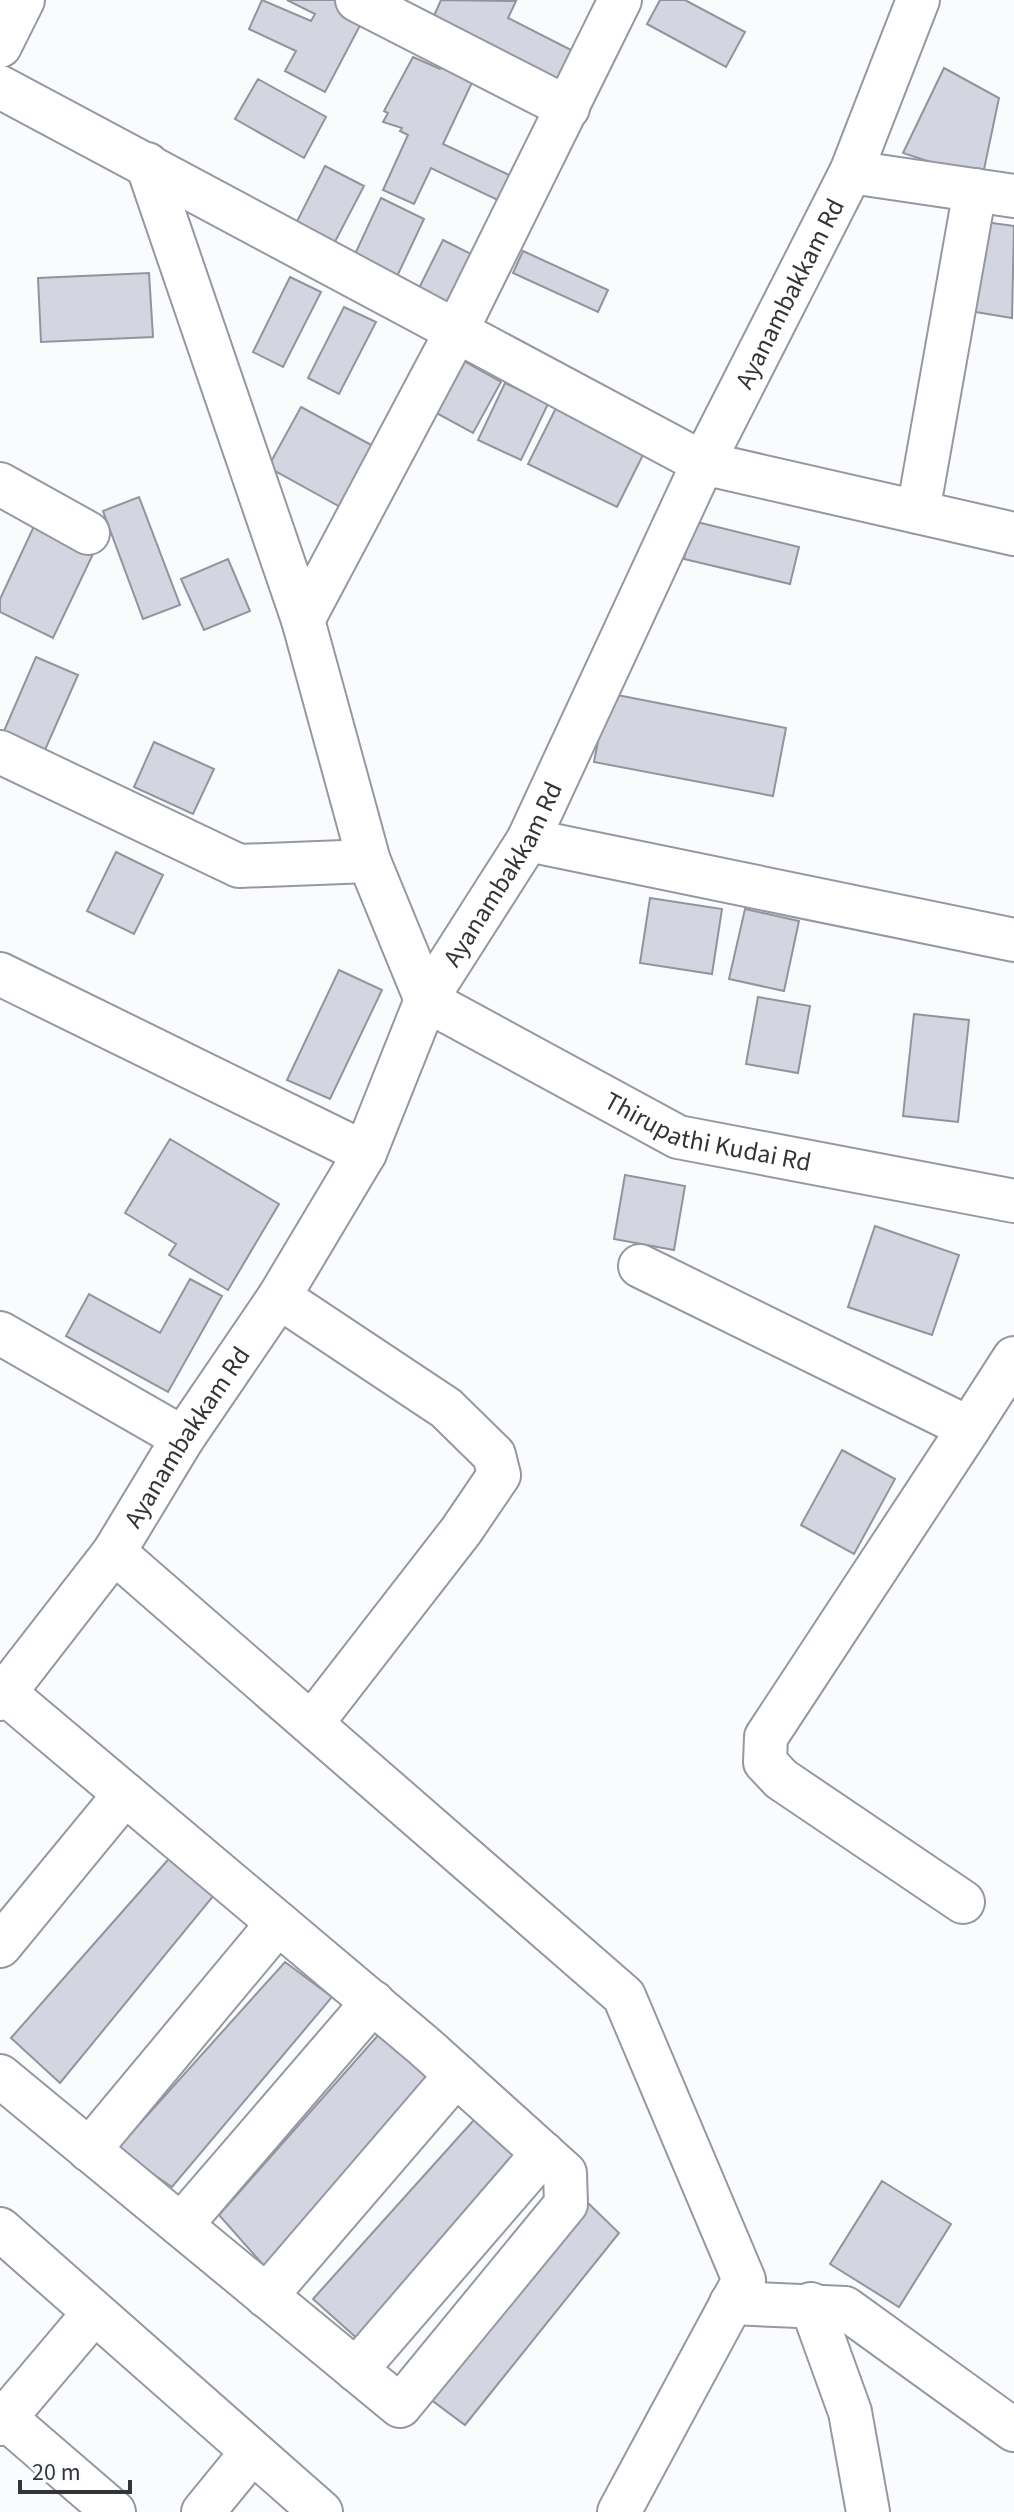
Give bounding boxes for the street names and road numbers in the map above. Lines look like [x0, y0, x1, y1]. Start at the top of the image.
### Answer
street label: Ayanambakkam Rd [726, 192, 854, 395]
street label: Ayanambakkam Rd [434, 776, 572, 974]
street label: Thirupathi Kudai Rd [598, 1083, 814, 1181]
street label: Ayanambakkam Rd [115, 1339, 259, 1535]

